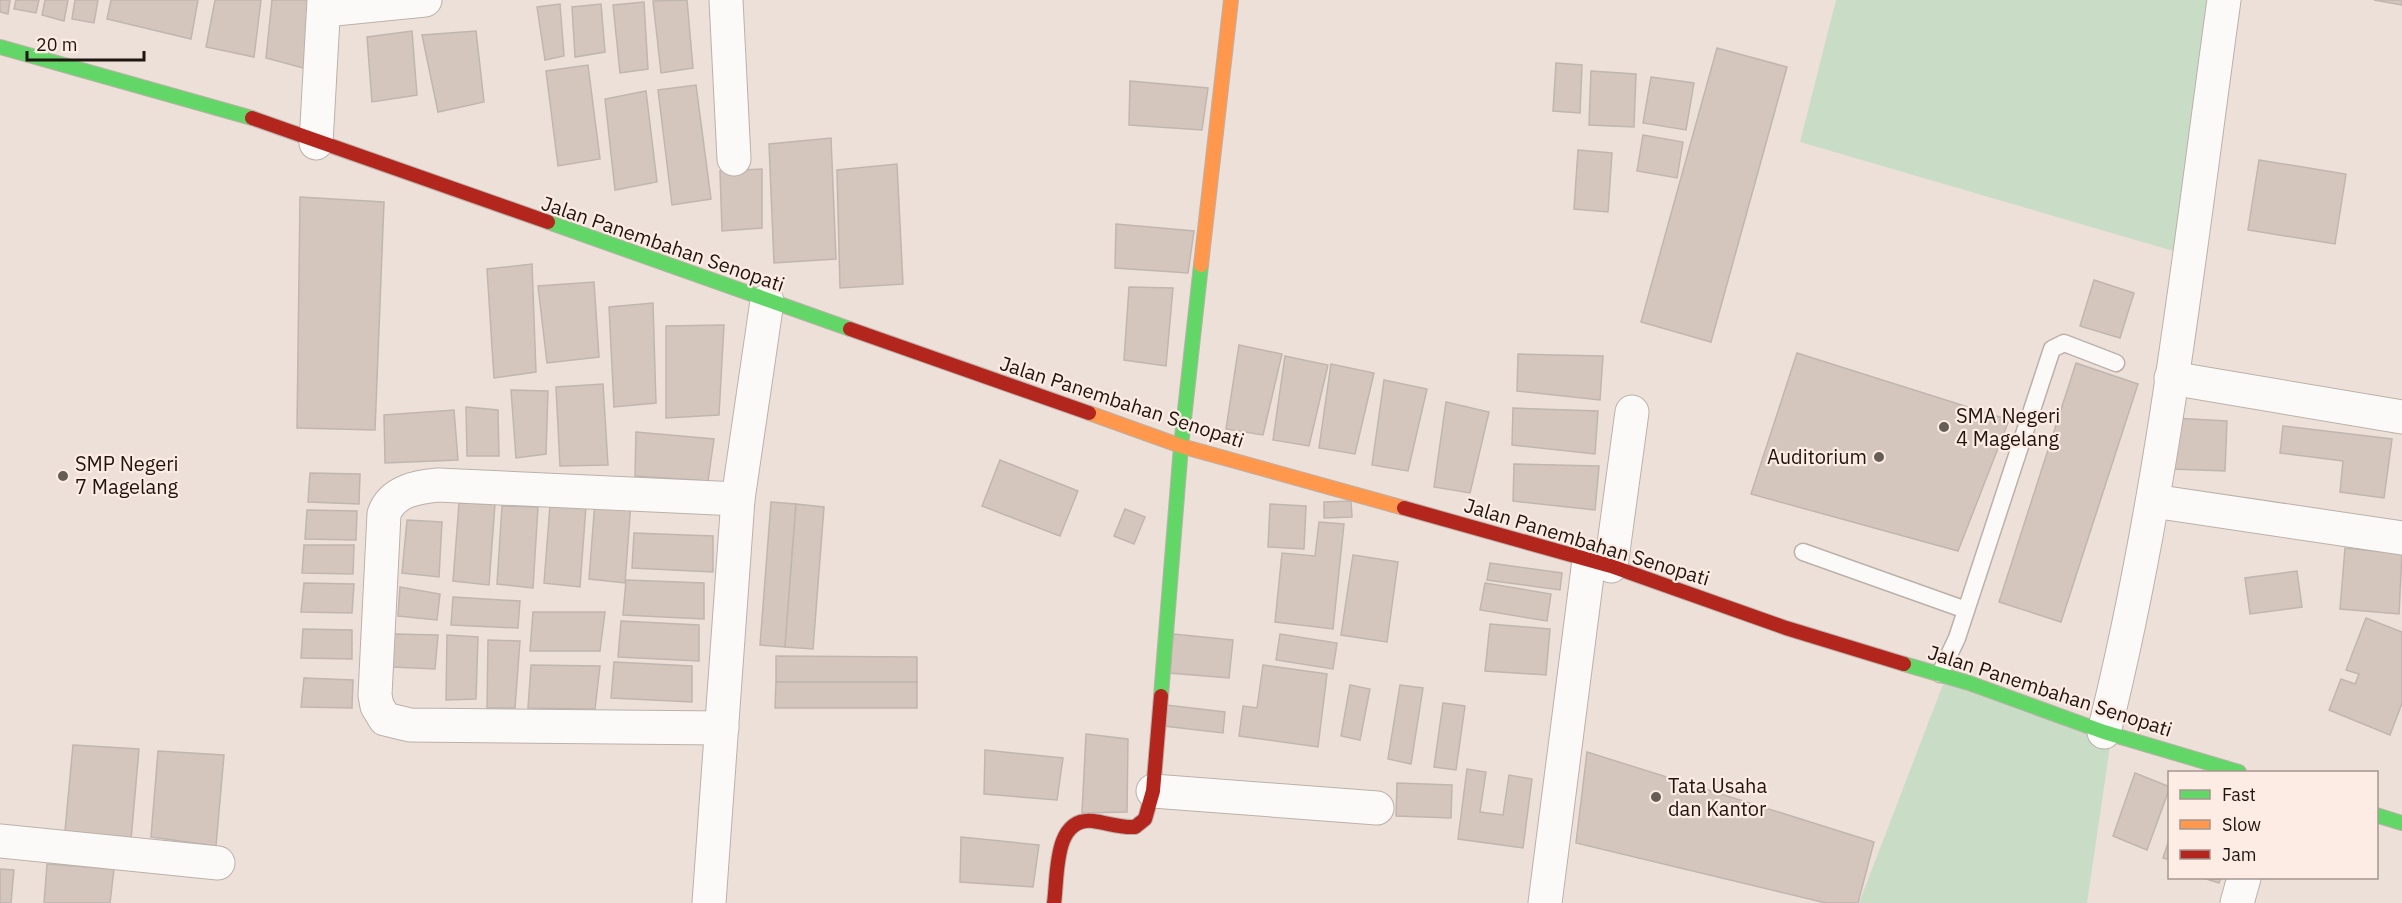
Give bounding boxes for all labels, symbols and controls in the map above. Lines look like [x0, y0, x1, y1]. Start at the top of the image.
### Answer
scale bar [27, 24, 144, 62]
text: 20 m [36, 33, 78, 56]
street label: Jalan Panembahan Senopati [538, 189, 788, 298]
street label: Jalan Panembahan Senopati [997, 349, 1248, 454]
place label: SMA Negeri 4 Magelang [1956, 402, 2060, 452]
marker: SMA Negeri 4 Magelang [1937, 420, 1951, 434]
place label: Auditorium [1767, 443, 1867, 470]
place label: SMP Negeri 7 Magelang [75, 450, 179, 500]
marker: Auditorium [1872, 450, 1886, 464]
marker: SMP Negeri 7 Magelang [56, 469, 70, 483]
street label: Jalan Panembahan Senopati [1461, 491, 1713, 592]
street label: Jalan Panembahan Senopati [1925, 638, 2176, 743]
legend [2168, 771, 2378, 879]
place label: Tata Usaha dan Kantor [1668, 772, 1767, 822]
text: Fast [2222, 783, 2256, 806]
marker: Tata Usaha dan Kantor [1649, 790, 1663, 804]
text: Slow [2222, 813, 2261, 836]
text: Jam [2222, 843, 2257, 866]

